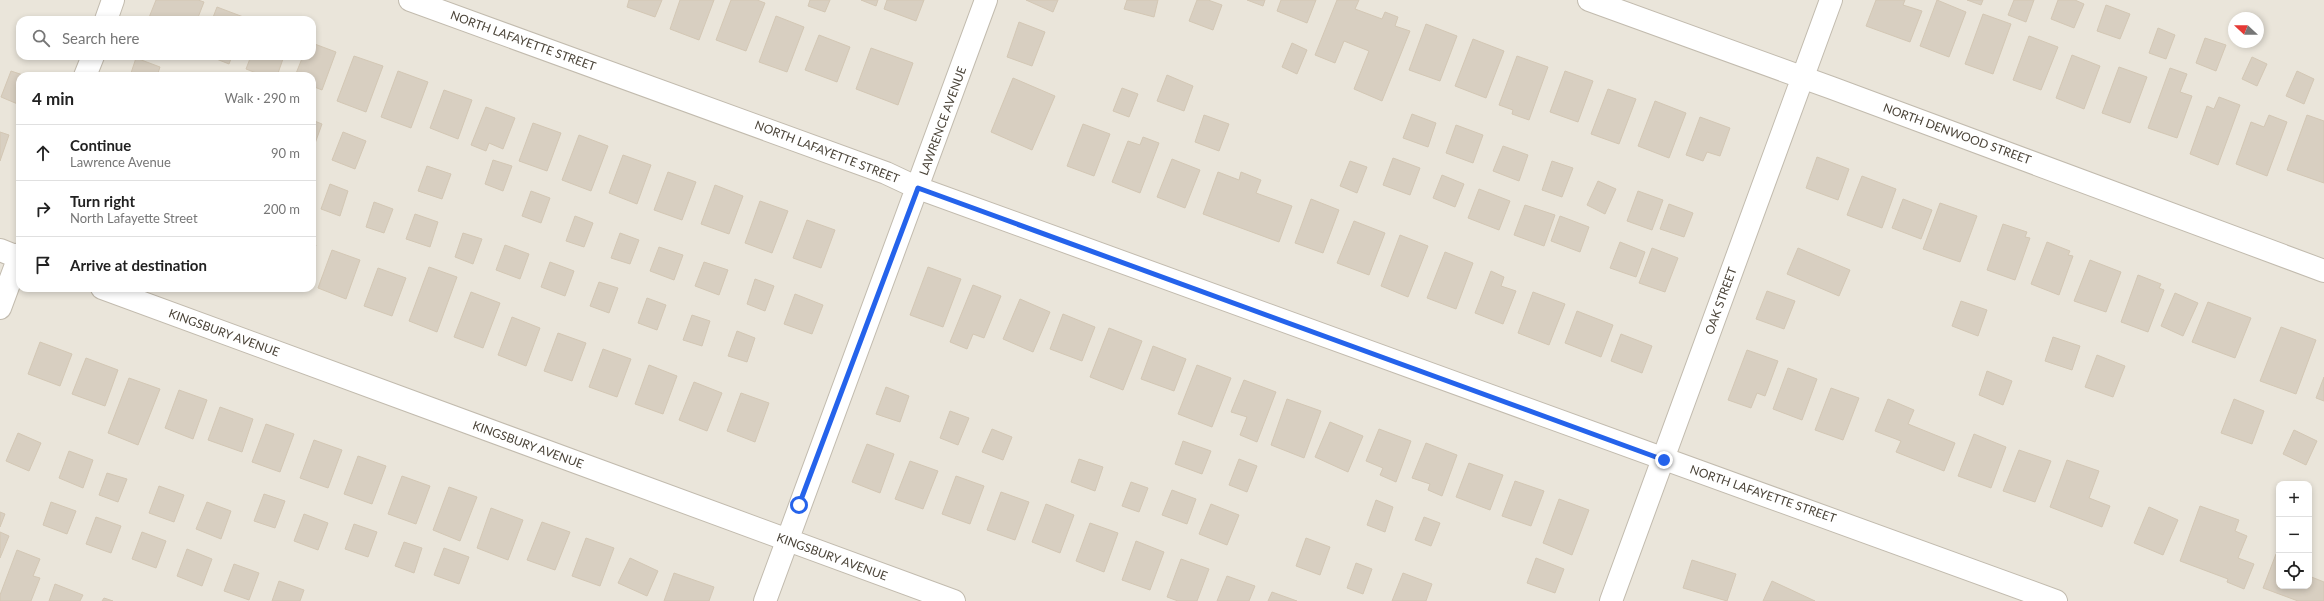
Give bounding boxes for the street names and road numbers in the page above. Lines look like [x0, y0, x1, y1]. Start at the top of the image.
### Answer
street label: NORTH LAFAYETTE STREET [448, 7, 598, 74]
street label: LAWRENCE AVENUE [916, 64, 969, 177]
street label: NORTH DENWOOD STREET [1881, 100, 2033, 167]
street label: NORTH LAFAYETTE STREET [753, 117, 902, 186]
street label: OAK STREET [1701, 265, 1740, 337]
street label: KINGSBURY AVENUE [167, 306, 282, 360]
street label: KINGSBURY AVENUE [471, 418, 586, 472]
street label: NORTH LAFAYETTE STREET [1688, 461, 1838, 526]
street label: KINGSBURY AVENUE [775, 530, 890, 584]

